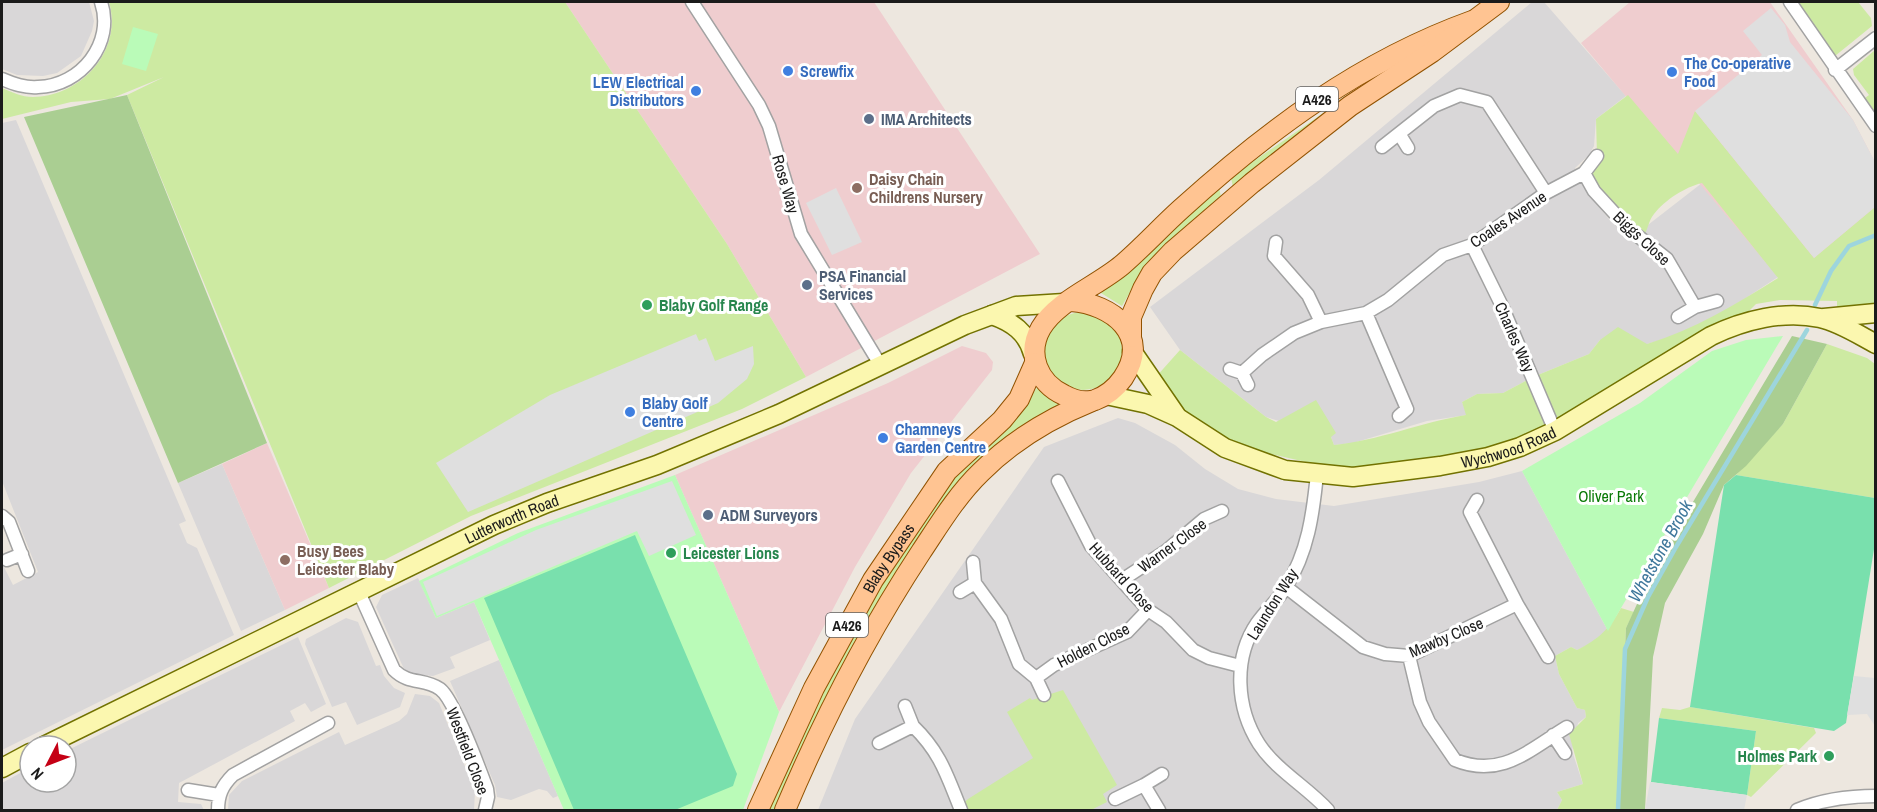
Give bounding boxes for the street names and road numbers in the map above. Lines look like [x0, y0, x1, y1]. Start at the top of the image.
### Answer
road number: A426 [1296, 87, 1338, 111]
street label: Rose Way [767, 152, 805, 216]
street label: Coales Avenue [1465, 185, 1551, 253]
street label: Biggs Close [1609, 206, 1675, 270]
street label: Charles Way [1490, 298, 1540, 376]
street label: Wychwood Road [1459, 421, 1559, 473]
street label: Lutterworth Road [461, 489, 562, 549]
street label: Warner Close [1133, 513, 1211, 577]
street label: Blaby Bypass [857, 519, 919, 597]
street label: Hubbard Close [1085, 537, 1159, 617]
street label: Laundon Way [1241, 564, 1303, 644]
street label: Mawby Close [1405, 611, 1487, 663]
road number: A426 [826, 613, 868, 637]
street label: Holden Close [1053, 617, 1133, 673]
street label: Westfield Close [441, 704, 495, 798]

